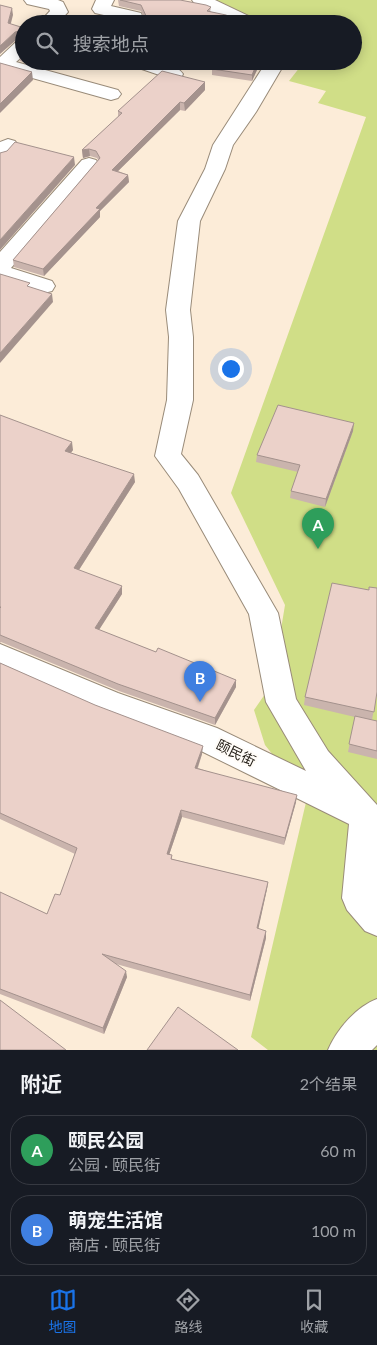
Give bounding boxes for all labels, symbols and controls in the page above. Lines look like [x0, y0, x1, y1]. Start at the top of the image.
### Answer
search box [15, 15, 362, 70]
icon: search [33, 29, 61, 57]
text: 搜索地点 [73, 32, 149, 55]
your location [218, 356, 244, 382]
pin: A [302, 508, 334, 549]
pin: B [184, 661, 216, 702]
street label: 颐民街 [214, 736, 259, 769]
text: 附近 [20, 1071, 62, 1096]
text: 2个结果 [300, 1074, 357, 1093]
text: 颐民公园 [68, 1128, 144, 1151]
text: A [31, 1141, 43, 1160]
text: 60 m [320, 1141, 356, 1160]
text: 公园 · 颐民街 [68, 1155, 160, 1174]
text: 萌宠生活馆 [68, 1208, 163, 1231]
text: B [32, 1221, 42, 1240]
text: 100 m [311, 1221, 356, 1240]
text: 商店 · 颐民街 [68, 1235, 160, 1254]
tab: 地图 [49, 1286, 77, 1336]
tab: 路线 [174, 1286, 202, 1336]
tab: 收藏 [300, 1286, 328, 1336]

